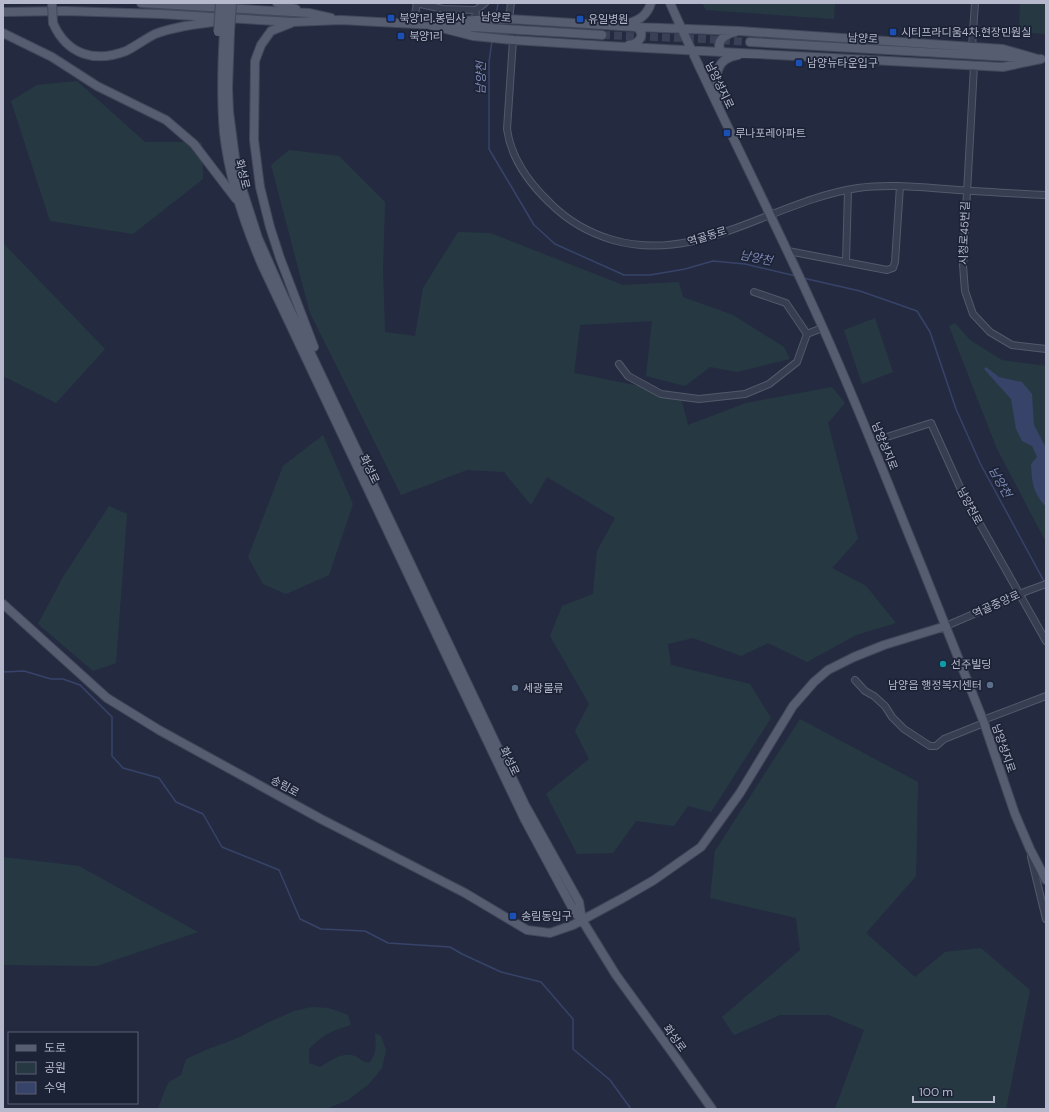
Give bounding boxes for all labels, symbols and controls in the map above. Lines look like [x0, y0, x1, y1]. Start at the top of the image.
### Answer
street label: 남양로 [480, 9, 512, 25]
place label: 북양1리.봉림사 [399, 11, 465, 25]
place label: 유일병원 [588, 12, 628, 26]
marker: 북양1리.봉림사 [386, 13, 396, 23]
marker: 유일병원 [575, 14, 585, 24]
place label: 시티프라디움4차.현장민원실 [901, 25, 1031, 39]
marker: 시티프라디움4차.현장민원실 [888, 27, 898, 37]
place label: 북양1리 [409, 29, 443, 43]
street label: 남양로 [847, 30, 879, 46]
marker: 북양1리 [396, 31, 406, 41]
place label: 남양뉴타운입구 [807, 56, 878, 70]
marker: 남양뉴타운입구 [794, 58, 804, 68]
water label: 남양천 [473, 59, 489, 95]
street label: 남양성지로 [703, 59, 737, 111]
place label: 루나포레아파트 [735, 126, 806, 140]
marker: 루나포레아파트 [722, 128, 732, 138]
street label: 화성로 [233, 158, 253, 190]
street label: 시청로45번길 [956, 201, 972, 265]
street label: 역골동로 [686, 223, 728, 249]
water label: 남양천 [738, 247, 776, 269]
street label: 남양성지로 [869, 420, 901, 472]
street label: 화성로 [357, 452, 383, 486]
water label: 남양천 [985, 464, 1016, 502]
street label: 남양천로 [954, 485, 986, 527]
street label: 역골중앙로 [970, 587, 1022, 621]
place label: 선주빌딩 [951, 657, 991, 671]
marker: 선주빌딩 [938, 659, 948, 669]
place label: 남양읍 행정복지센터 [888, 678, 982, 692]
marker: 남양읍 행정복지센터 [985, 680, 995, 690]
place label: 세광물류 [523, 681, 563, 695]
marker: 세광물류 [510, 683, 520, 693]
street label: 남양성지로 [989, 722, 1019, 774]
street label: 화성로 [497, 744, 523, 778]
street label: 송림로 [268, 773, 302, 799]
place label: 송림동입구 [521, 909, 572, 923]
marker: 송림동입구 [508, 911, 518, 921]
street label: 화성로 [660, 1022, 690, 1054]
legend [8, 1032, 138, 1104]
text: 도로 [44, 1040, 66, 1056]
text: 공원 [44, 1060, 66, 1076]
scale bar [913, 1078, 994, 1104]
text: 수역 [44, 1080, 66, 1096]
text: 100 m [919, 1084, 953, 1100]

